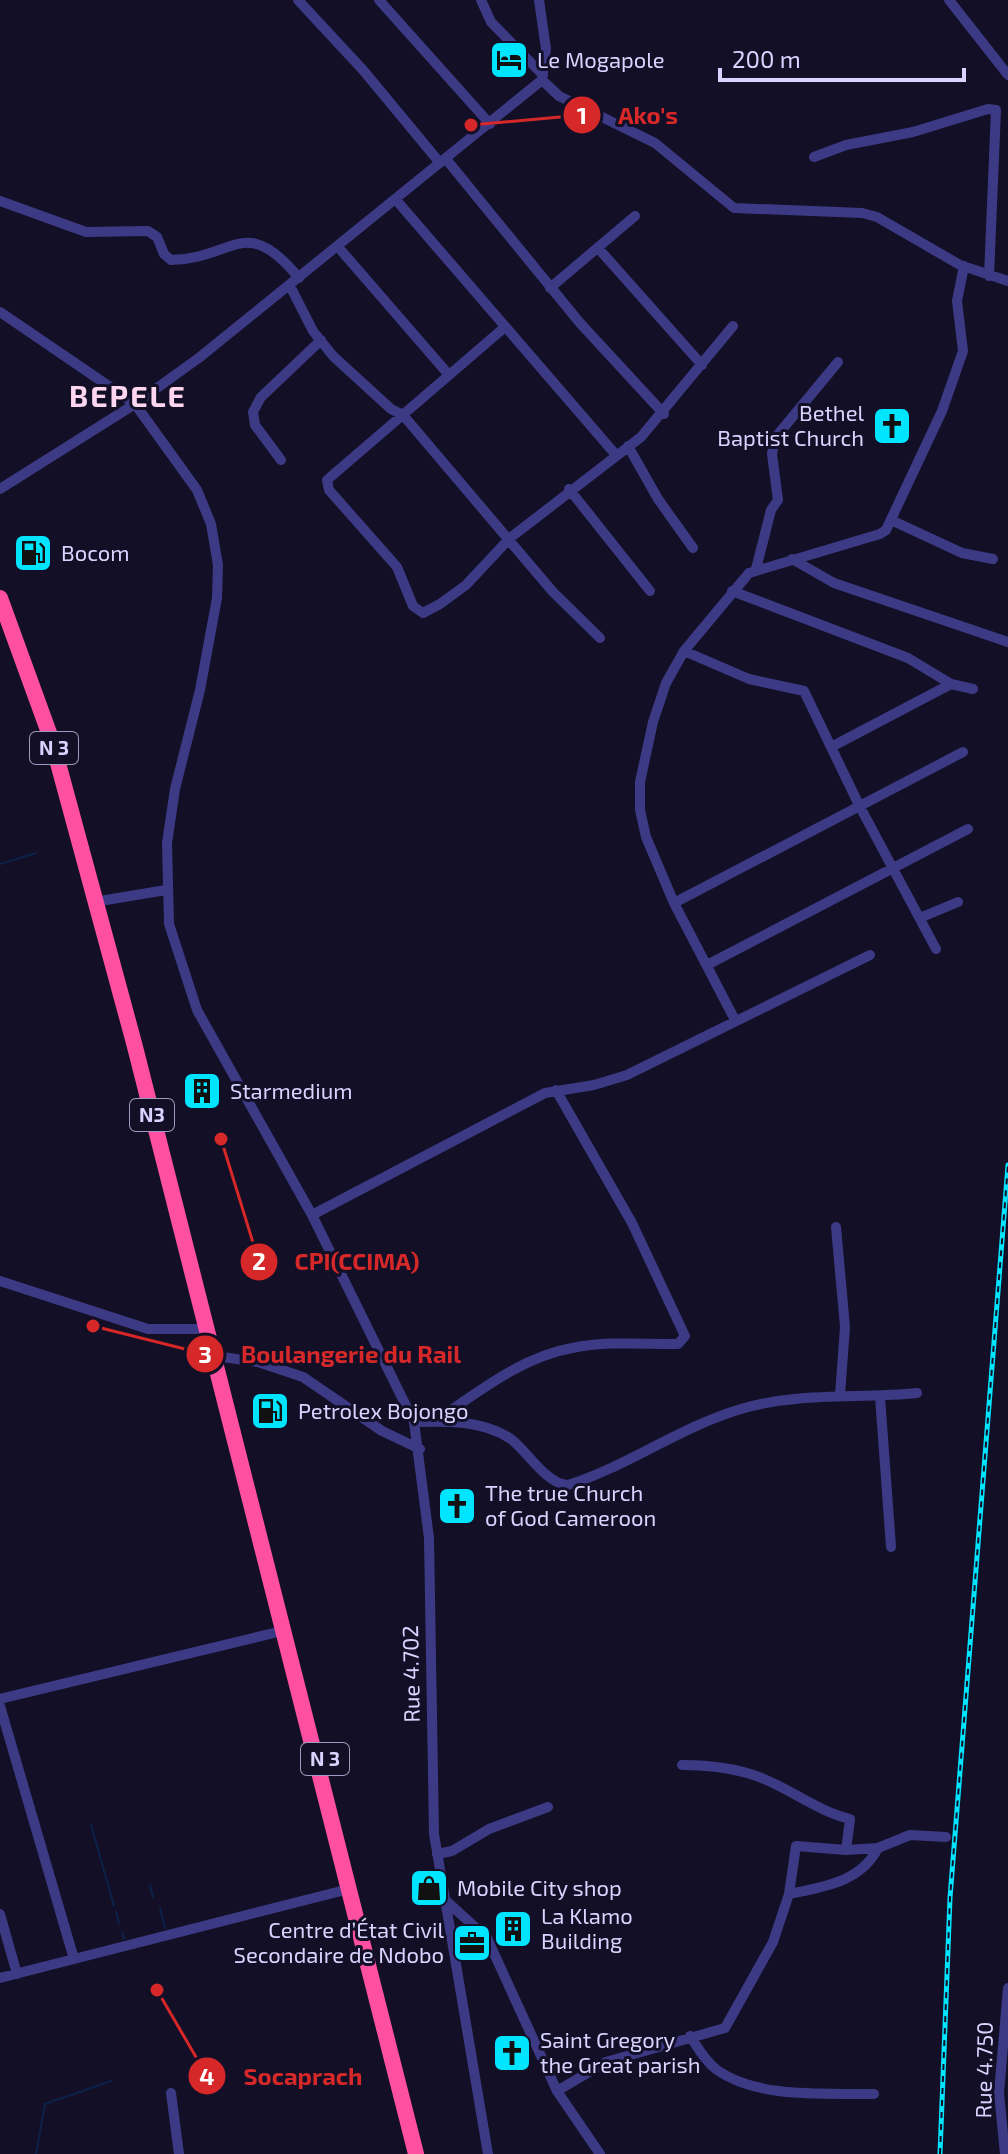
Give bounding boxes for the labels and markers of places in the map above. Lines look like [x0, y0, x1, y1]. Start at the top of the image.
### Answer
hotel icon: Le Mogapole [488, 39, 530, 81]
place label: Le Mogapole [537, 46, 665, 72]
callout: Ako's [562, 91, 695, 139]
place label: Bethel Baptist Church [717, 399, 864, 450]
church icon: Bethel Baptist Church [871, 405, 913, 447]
fuel station icon: Bocom [12, 532, 54, 574]
place label: Bocom [61, 539, 130, 565]
building icon: Starmedium [181, 1070, 223, 1112]
place label: Starmedium [230, 1077, 352, 1103]
callout: CPI(CCIMA) [239, 1238, 436, 1286]
callout: Boulangerie du Rail [185, 1330, 477, 1378]
fuel station icon: Petrolex Bojongo [249, 1390, 291, 1432]
place label: Petrolex Bojongo [298, 1397, 469, 1424]
place label: The true Church of God Cameroon [485, 1479, 656, 1530]
church icon: The true Church of God Cameroon [436, 1485, 478, 1527]
shop icon: Mobile City shop [408, 1867, 450, 1909]
place label: Mobile City shop [457, 1874, 622, 1900]
place label: La Klamo Building [541, 1902, 633, 1953]
building icon: La Klamo Building [492, 1908, 534, 1950]
place label: Centre d’État Civil Secondaire de Ndobo [234, 1916, 444, 1967]
office icon: Centre d’État Civil Secondaire de Ndobo [451, 1922, 493, 1964]
place label: Saint Gregory the Great parish [540, 2026, 701, 2077]
church icon: Saint Gregory the Great parish [491, 2032, 533, 2074]
callout: Socaprach [187, 2052, 378, 2100]

